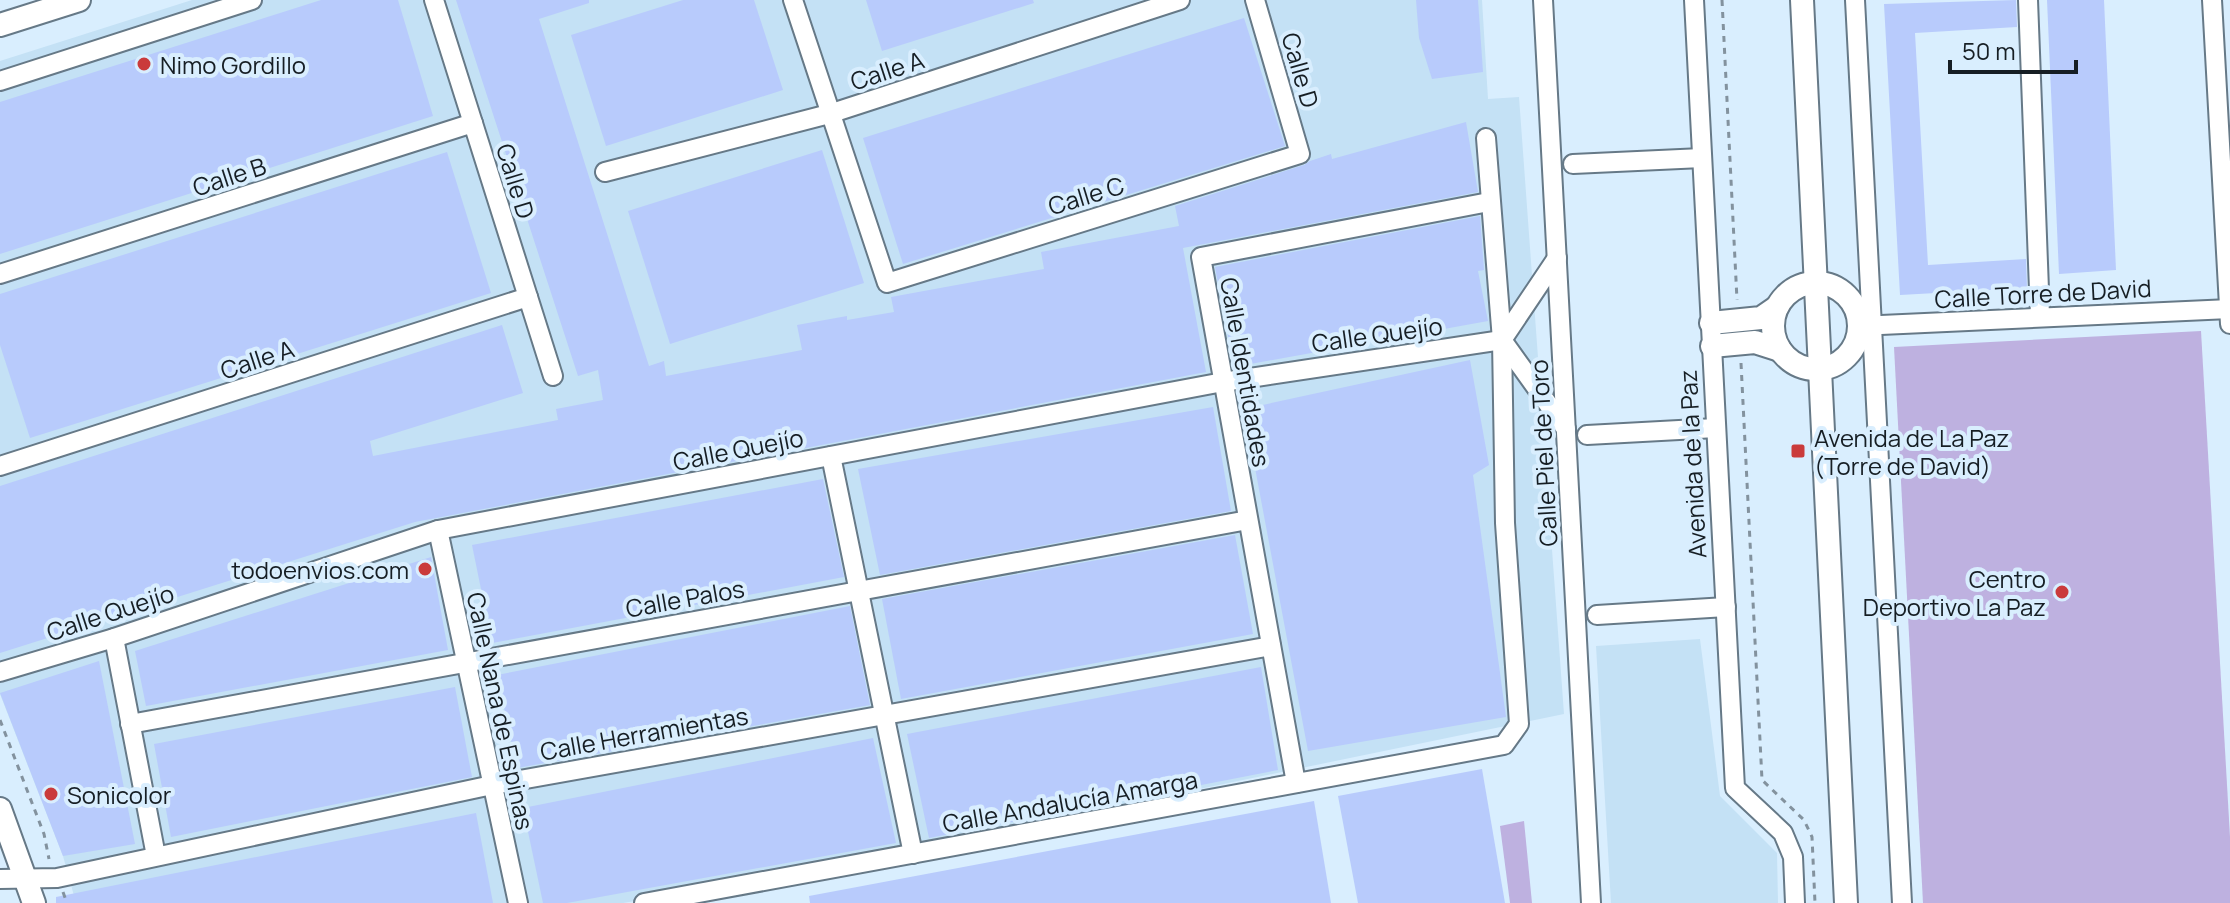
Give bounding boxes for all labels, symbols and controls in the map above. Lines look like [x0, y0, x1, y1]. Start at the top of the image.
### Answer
scale bar [1950, 24, 2076, 74]
street label: Calle D [1275, 29, 1327, 111]
text: 50 m [1962, 34, 2016, 67]
street label: Calle A [846, 43, 928, 97]
place label: Nimo Gordillo [160, 48, 306, 81]
marker: Nimo Gordillo [135, 55, 153, 73]
street label: Calle D [489, 140, 543, 222]
street label: Calle B [188, 149, 270, 203]
street label: Calle C [1044, 168, 1128, 222]
street label: Calle Torre de David [1934, 271, 2152, 315]
street label: Calle Identidades [1213, 275, 1279, 469]
street label: Calle Quejío [1309, 308, 1445, 360]
street label: Calle A [216, 332, 298, 386]
street label: Calle Piel de Toro [1522, 359, 1564, 547]
street label: Avenida de la Paz [1671, 369, 1713, 559]
street label: Calle Quejío [670, 420, 806, 478]
place label: Avenida de La Paz (Torre de David) [1814, 421, 2009, 482]
marker: Avenida de La Paz (Torre de David) [1789, 442, 1807, 460]
place label: todoenvios.com [231, 553, 409, 586]
marker: todoenvios.com [416, 560, 434, 578]
place label: Centro Deportivo La Paz [1863, 562, 2046, 623]
street label: Calle Palos [623, 571, 747, 625]
street label: Calle Quejío [42, 576, 178, 648]
marker: Centro Deportivo La Paz [2053, 583, 2071, 601]
street label: Calle Nana de Espinas [460, 589, 542, 833]
street label: Calle Herramientas [537, 698, 751, 768]
street label: Calle Andalucía Amarga [940, 762, 1200, 840]
place label: Sonicolor [67, 778, 172, 811]
marker: Sonicolor [42, 785, 60, 803]

